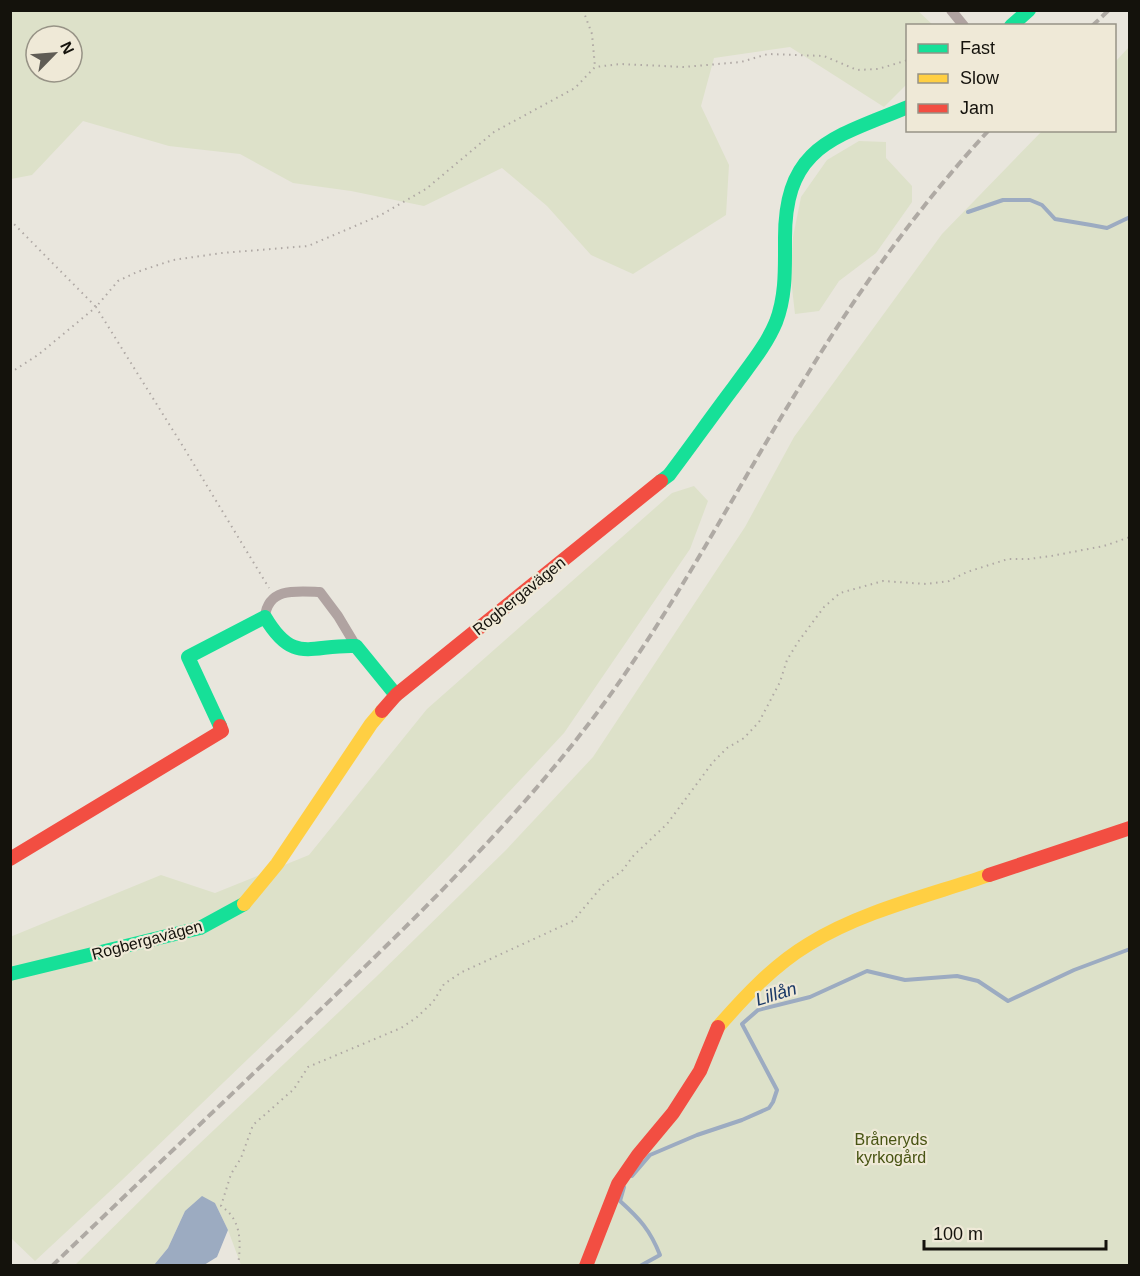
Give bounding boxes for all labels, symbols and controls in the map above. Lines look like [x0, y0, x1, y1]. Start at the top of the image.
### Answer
north arrow [24, 24, 84, 84]
legend [906, 24, 1116, 132]
text: Fast [960, 38, 995, 58]
text: N [57, 39, 77, 57]
text: Slow [960, 68, 1000, 88]
text: Jam [960, 98, 994, 118]
street label: Rogbergavägen [469, 554, 569, 638]
street label: Rogbergavägen [90, 917, 204, 963]
water label: Lillån [753, 978, 799, 1010]
park label: Bråneryds kyrkogård [855, 1131, 927, 1166]
scale bar [924, 1213, 1106, 1251]
text: 100 m [933, 1224, 983, 1244]

